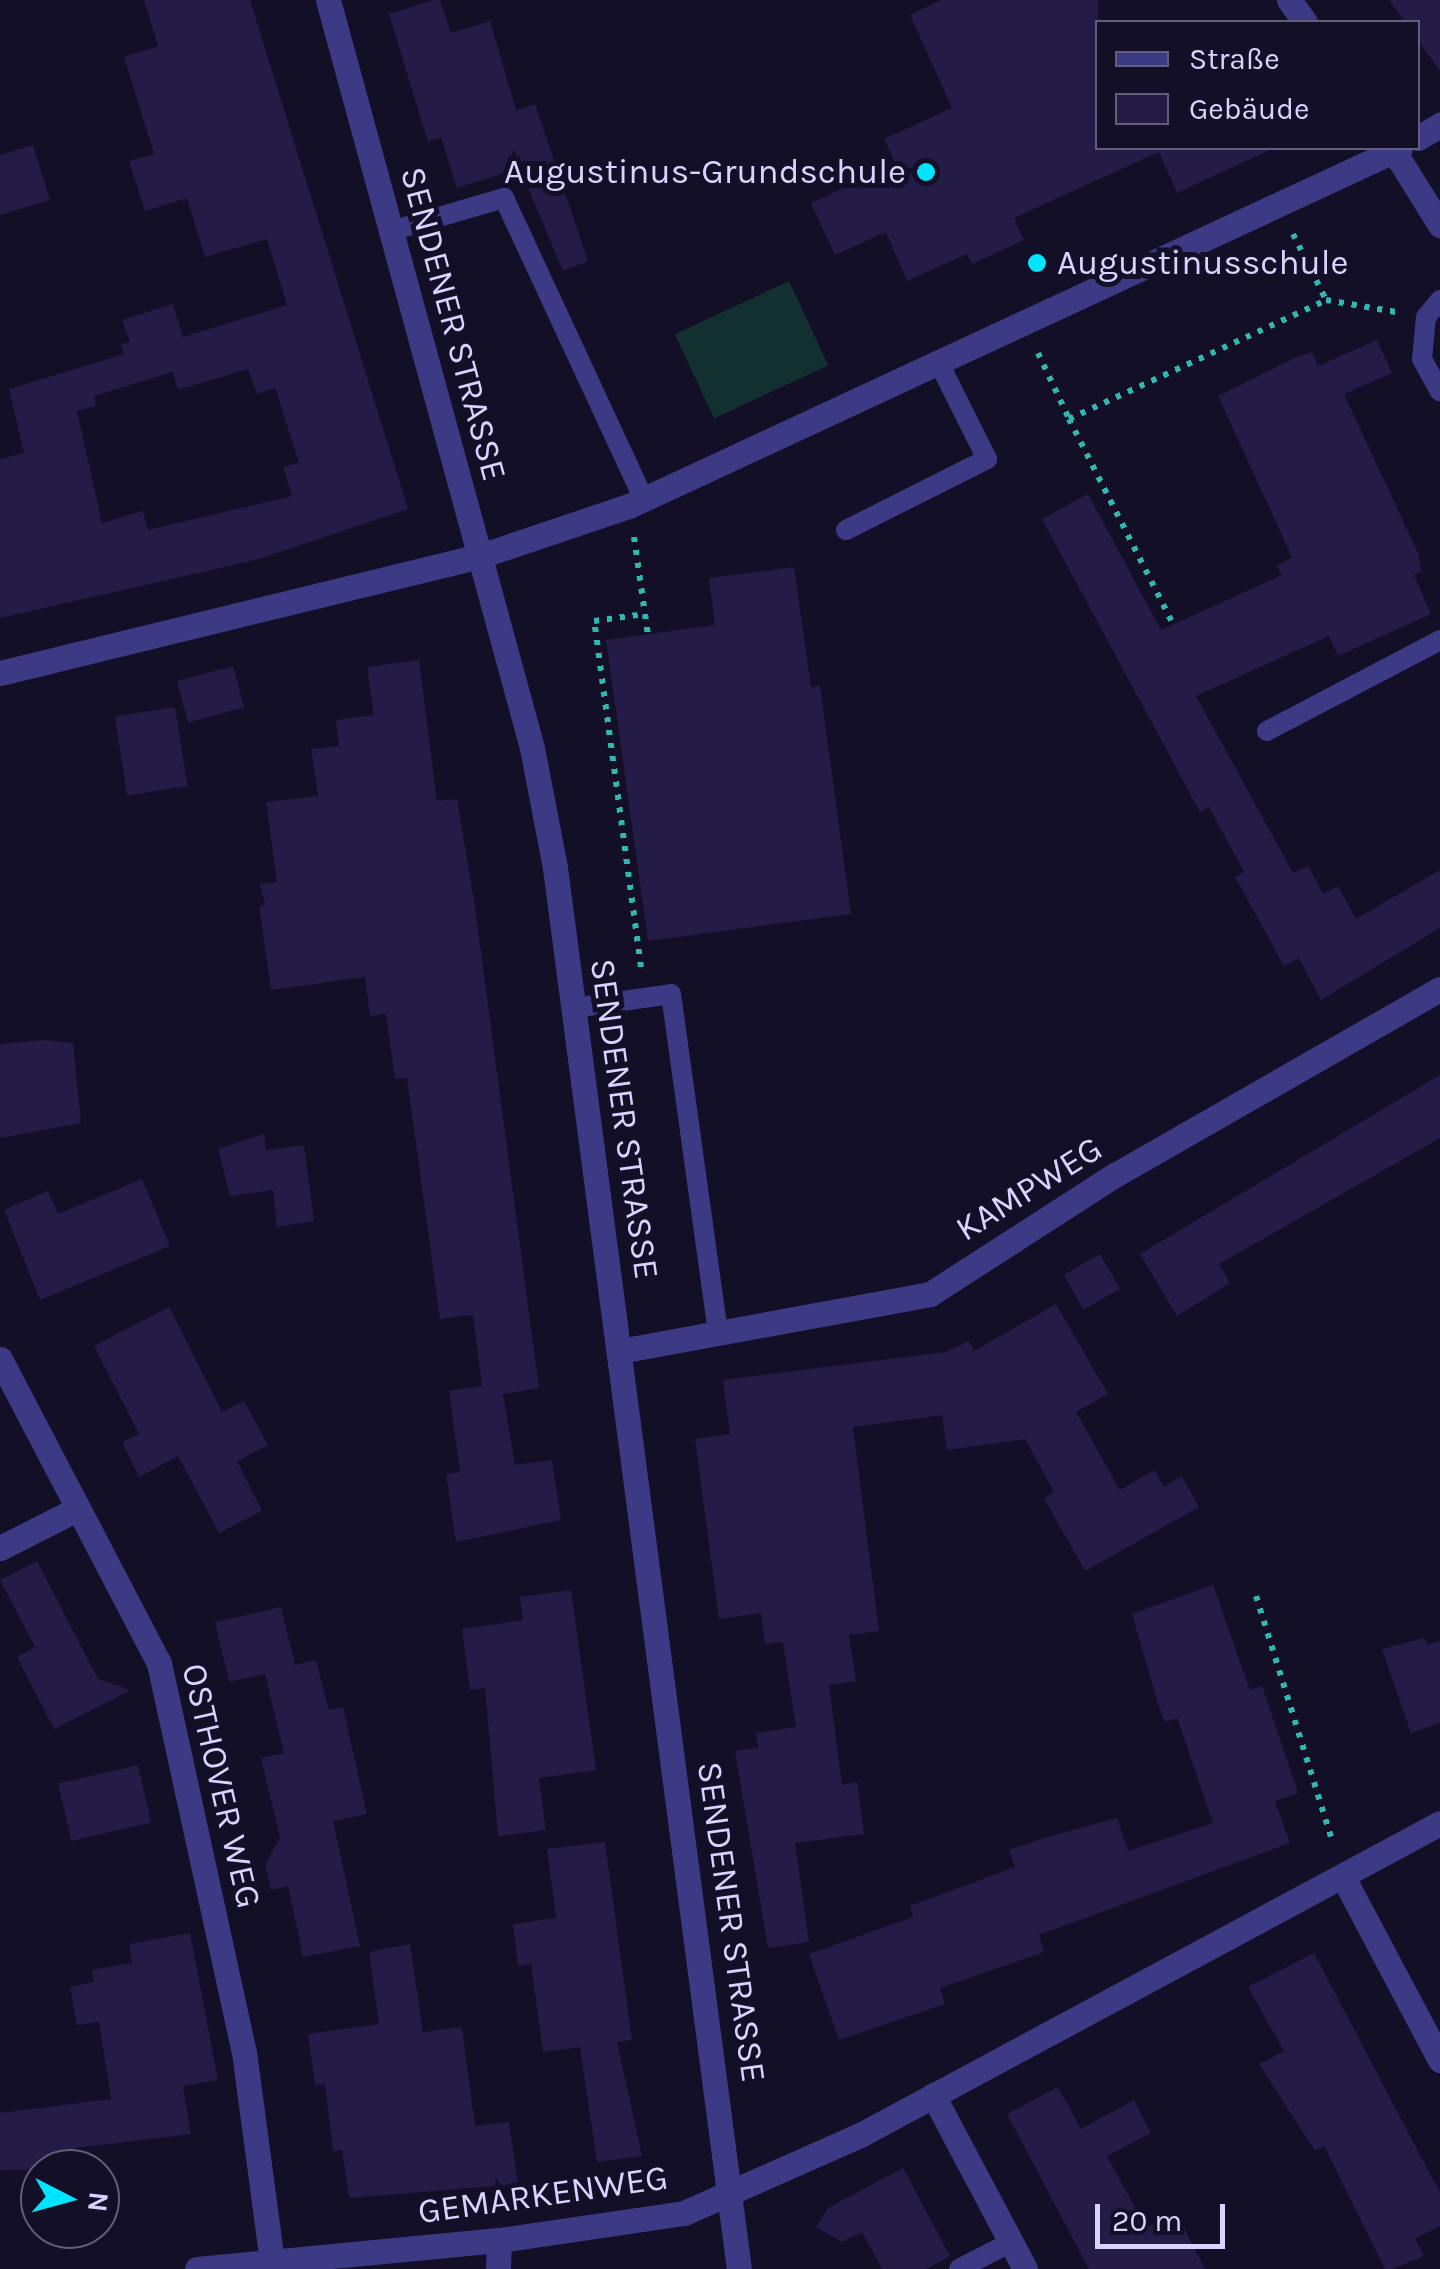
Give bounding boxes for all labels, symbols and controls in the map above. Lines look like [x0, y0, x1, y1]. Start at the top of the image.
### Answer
legend [1095, 20, 1420, 150]
text: Straße [1189, 41, 1280, 77]
text: Gebäude [1189, 91, 1309, 127]
place label: Augustinus-Grundschule [504, 151, 906, 193]
marker: Augustinus-Grundschule [915, 161, 937, 183]
street label: SENDENER STRASSE [391, 163, 515, 485]
place label: Augustinusschule [1057, 242, 1348, 284]
marker: Augustinusschule [1026, 252, 1048, 274]
street label: SENDENER STRASSE [581, 956, 667, 1282]
street label: KAMPWEG [948, 1128, 1110, 1250]
street label: OSTHOVER WEG [172, 1660, 270, 1912]
street label: SENDENER STRASSE [688, 1759, 774, 2085]
north arrow [20, 2149, 120, 2249]
street label: GEMARKENWEG [415, 2157, 671, 2233]
scale bar [1100, 2184, 1230, 2246]
text: N [81, 2190, 116, 2214]
text: 20 m [1112, 2203, 1182, 2239]

